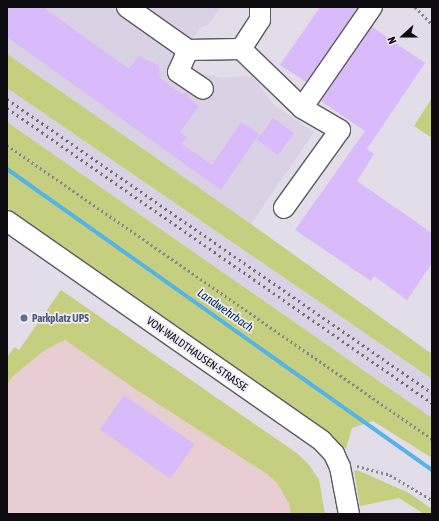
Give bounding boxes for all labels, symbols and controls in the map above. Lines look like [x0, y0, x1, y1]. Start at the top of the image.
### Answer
north arrow [383, 16, 423, 56]
text: N [385, 35, 399, 45]
water label: Landwehrbach [194, 286, 256, 336]
place label: Parkplatz UPS [32, 311, 89, 325]
marker: Parkplatz UPS [19, 313, 29, 323]
street label: VON-WALDTHAUSEN-STRASSE [144, 314, 250, 394]

